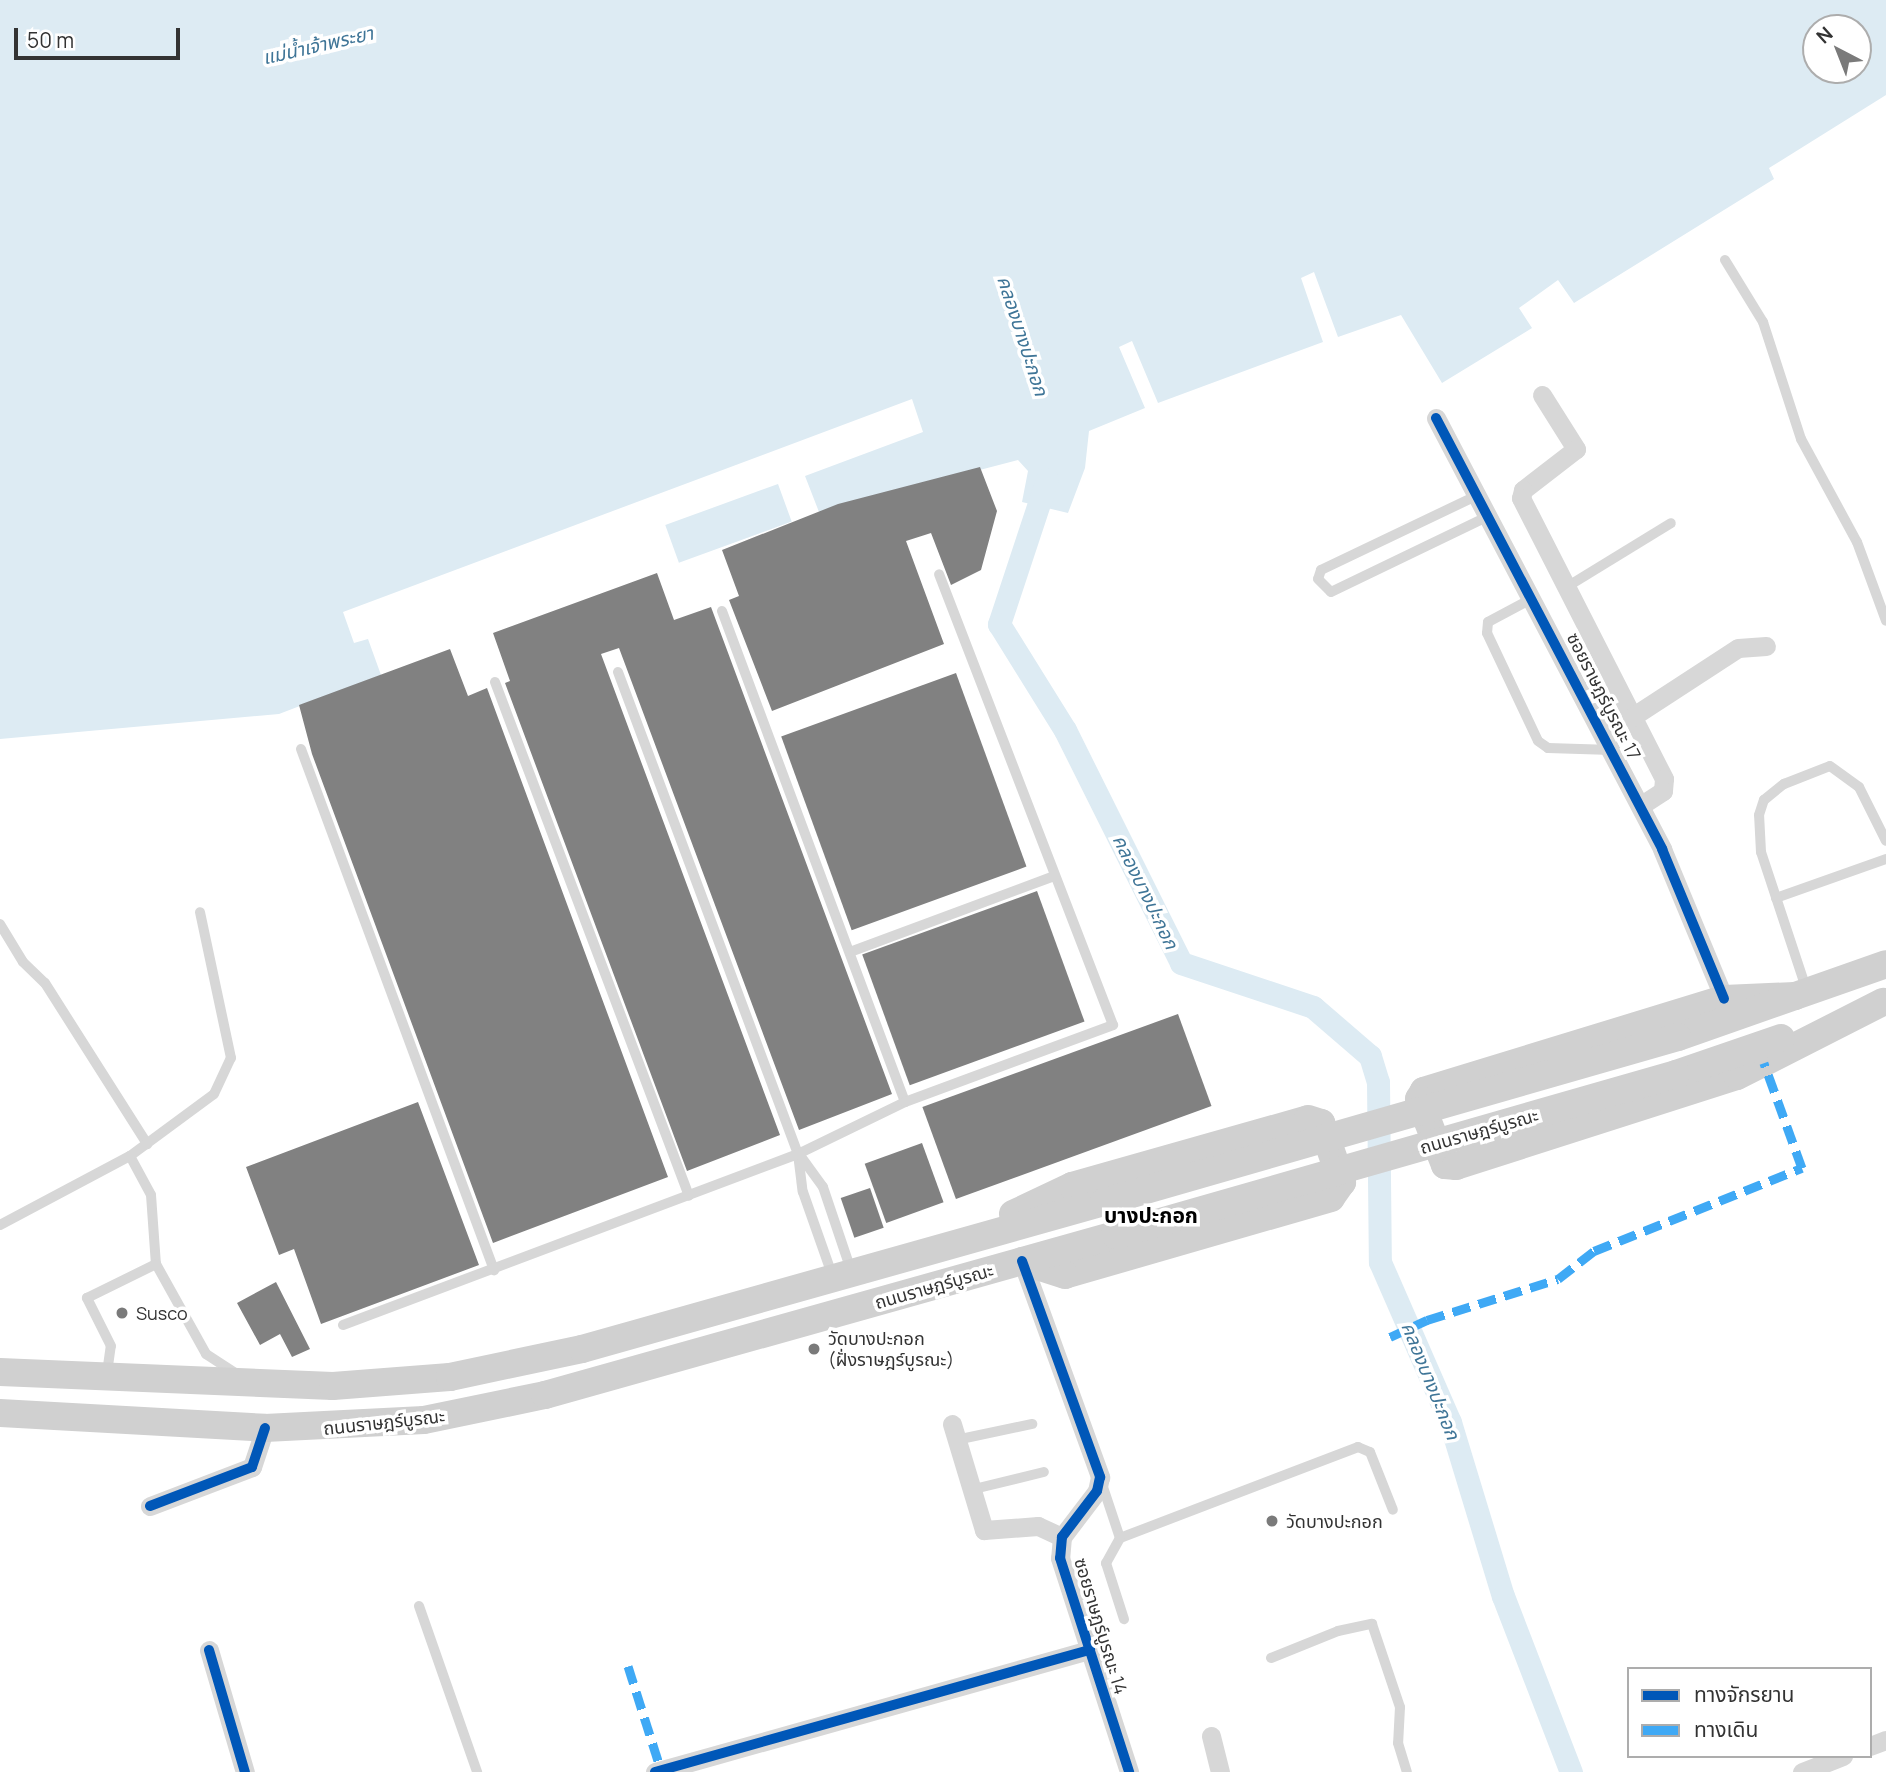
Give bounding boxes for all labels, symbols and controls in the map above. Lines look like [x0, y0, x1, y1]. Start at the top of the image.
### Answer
scale bar [18, 14, 184, 58]
north arrow [1802, 14, 1872, 84]
text: N [1811, 21, 1838, 49]
water label: แม่น้ำเจ้าพระยา [261, 22, 375, 70]
text: 50 m [27, 26, 74, 54]
water label: คลองบางปะกอก [992, 273, 1052, 399]
street label: ซอยราษฎร์บูรณะ 17 [1563, 629, 1645, 763]
water label: คลองบางปะกอก [1107, 831, 1183, 953]
street label: ถนนราษฎร์บูรณะ [1417, 1104, 1541, 1158]
district label: บางปะกอก [1104, 1202, 1198, 1228]
street label: ถนนราษฎร์บูรณะ [872, 1259, 996, 1313]
place label: Susco [136, 1302, 188, 1324]
marker: Susco [114, 1305, 130, 1321]
water label: คลองบางปะกอก [1396, 1319, 1464, 1443]
place label: วัดบางปะกอก (ฝั่งราษฎร์บูรณะ) [828, 1328, 954, 1370]
marker: วัดบางปะกอก (ฝั่งราษฎร์บูรณะ) [806, 1341, 822, 1357]
street label: ถนนราษฎร์บูรณะ [322, 1405, 446, 1439]
place label: วัดบางปะกอก [1286, 1510, 1383, 1532]
marker: วัดบางปะกอก [1264, 1513, 1280, 1529]
street label: ซอยราษฎร์บูรณะ 14 [1070, 1555, 1132, 1697]
legend [1627, 1667, 1872, 1758]
text: ทางจักรยาน [1694, 1680, 1795, 1708]
text: ทางเดิน [1694, 1715, 1758, 1743]

